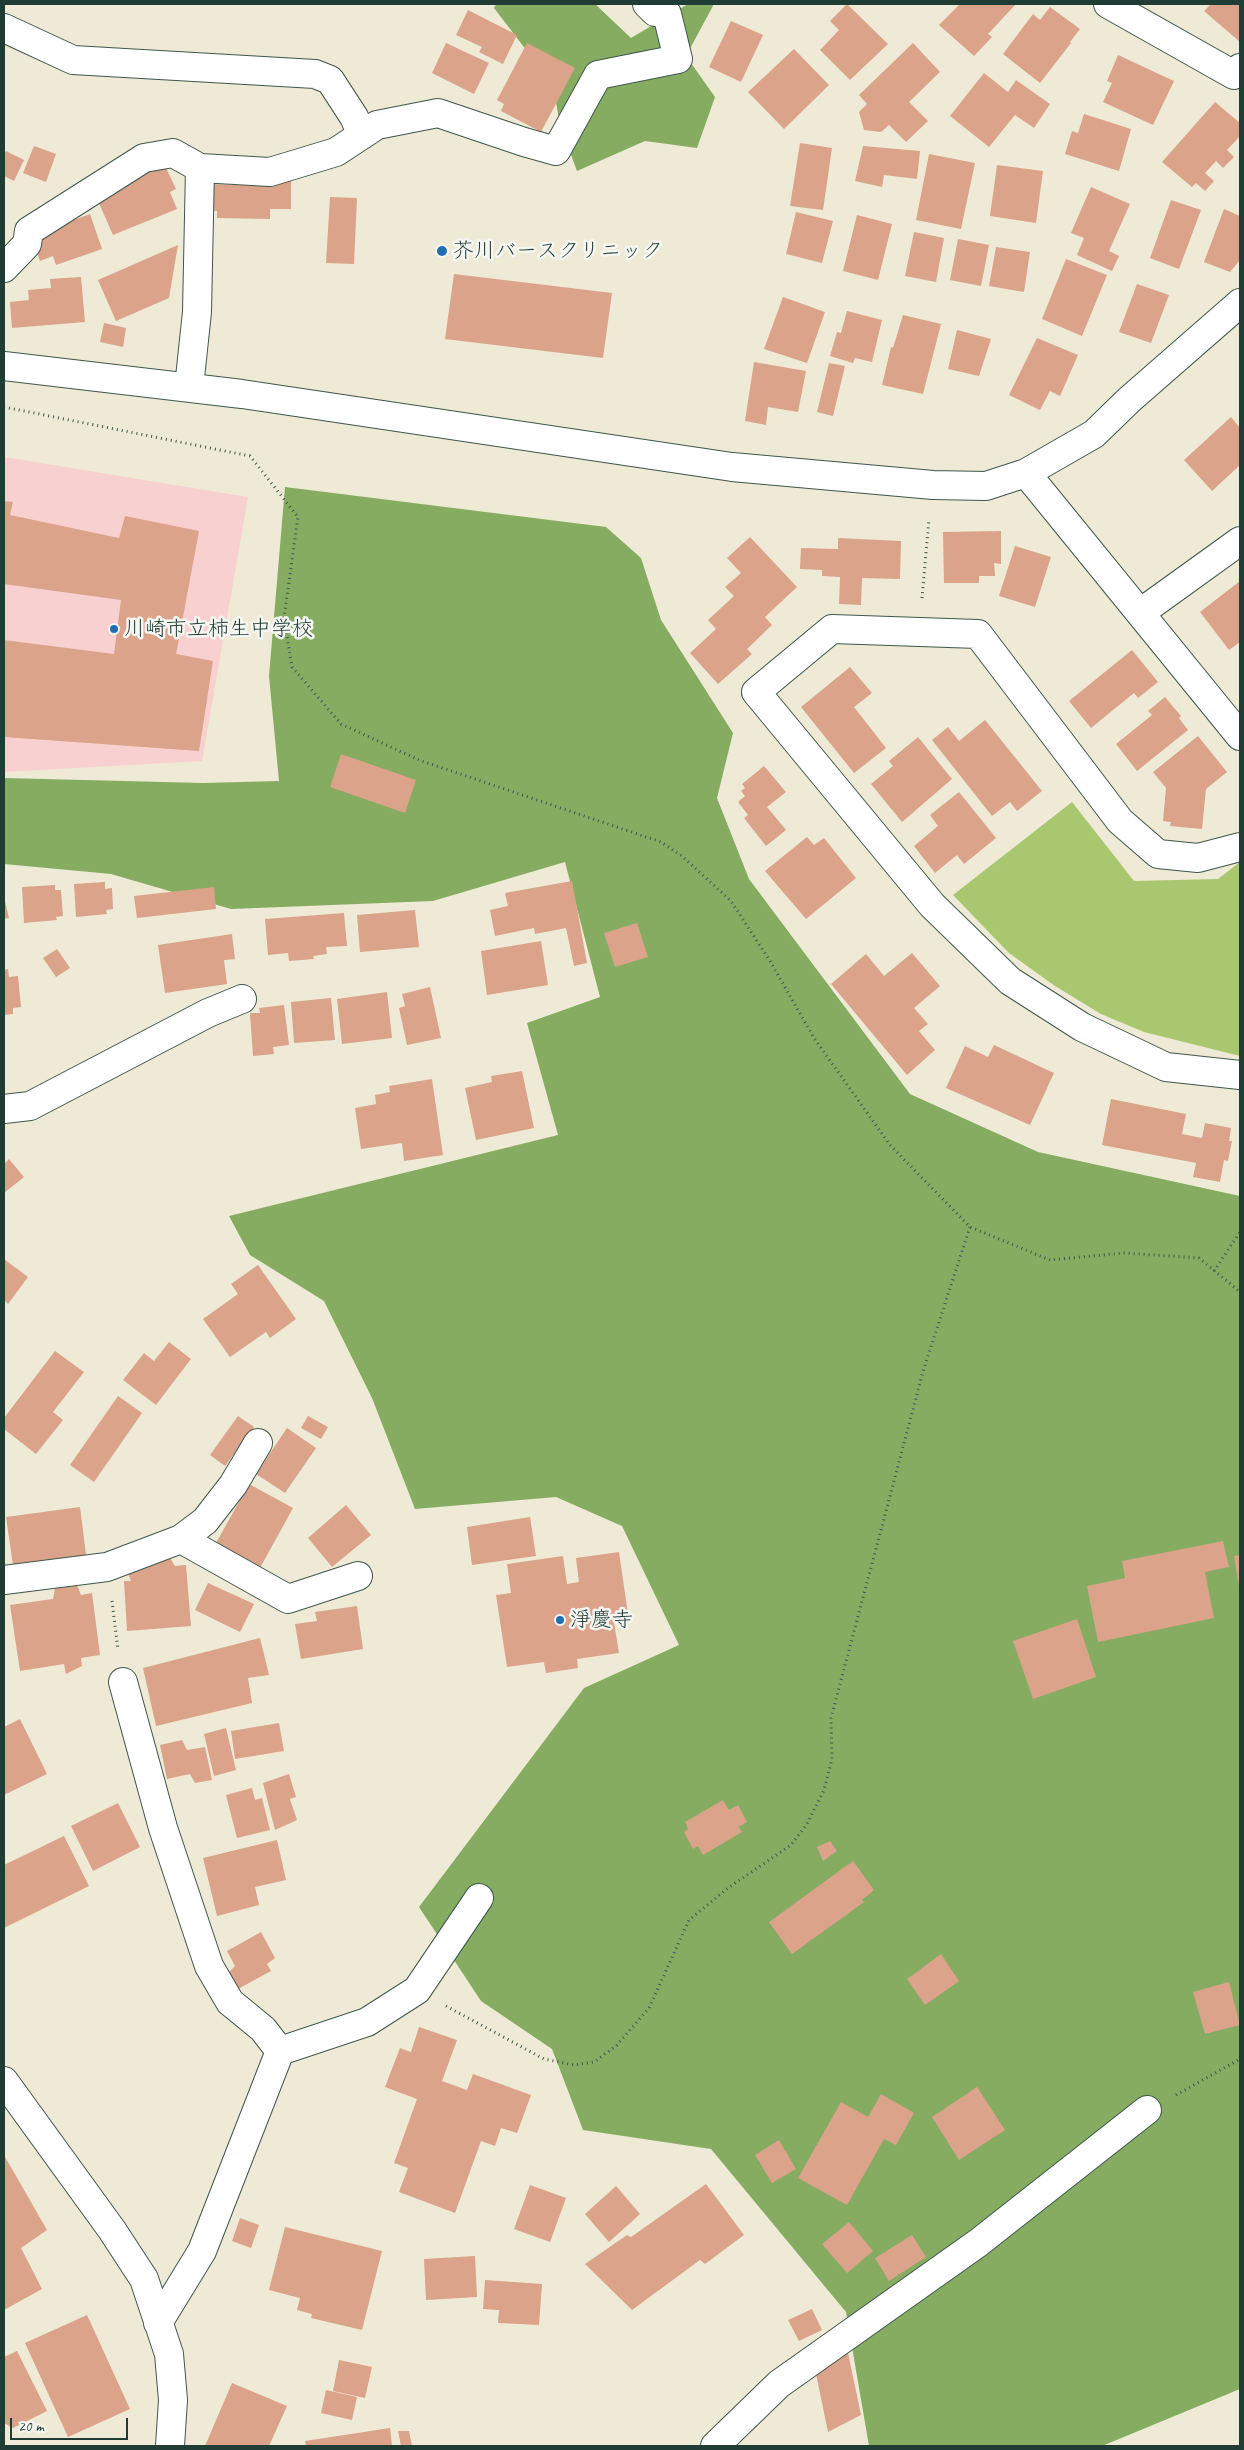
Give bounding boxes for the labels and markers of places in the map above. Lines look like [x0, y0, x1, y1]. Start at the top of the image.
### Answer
place label: 芥川バースクリニック [453, 238, 663, 264]
marker: 芥川バースクリニック [435, 244, 449, 258]
place label: 川崎市立柿生中学校 [124, 616, 313, 642]
marker: 川崎市立柿生中学校 [108, 623, 120, 635]
place label: 淨慶寺 [570, 1607, 633, 1633]
marker: 淨慶寺 [554, 1614, 566, 1626]

